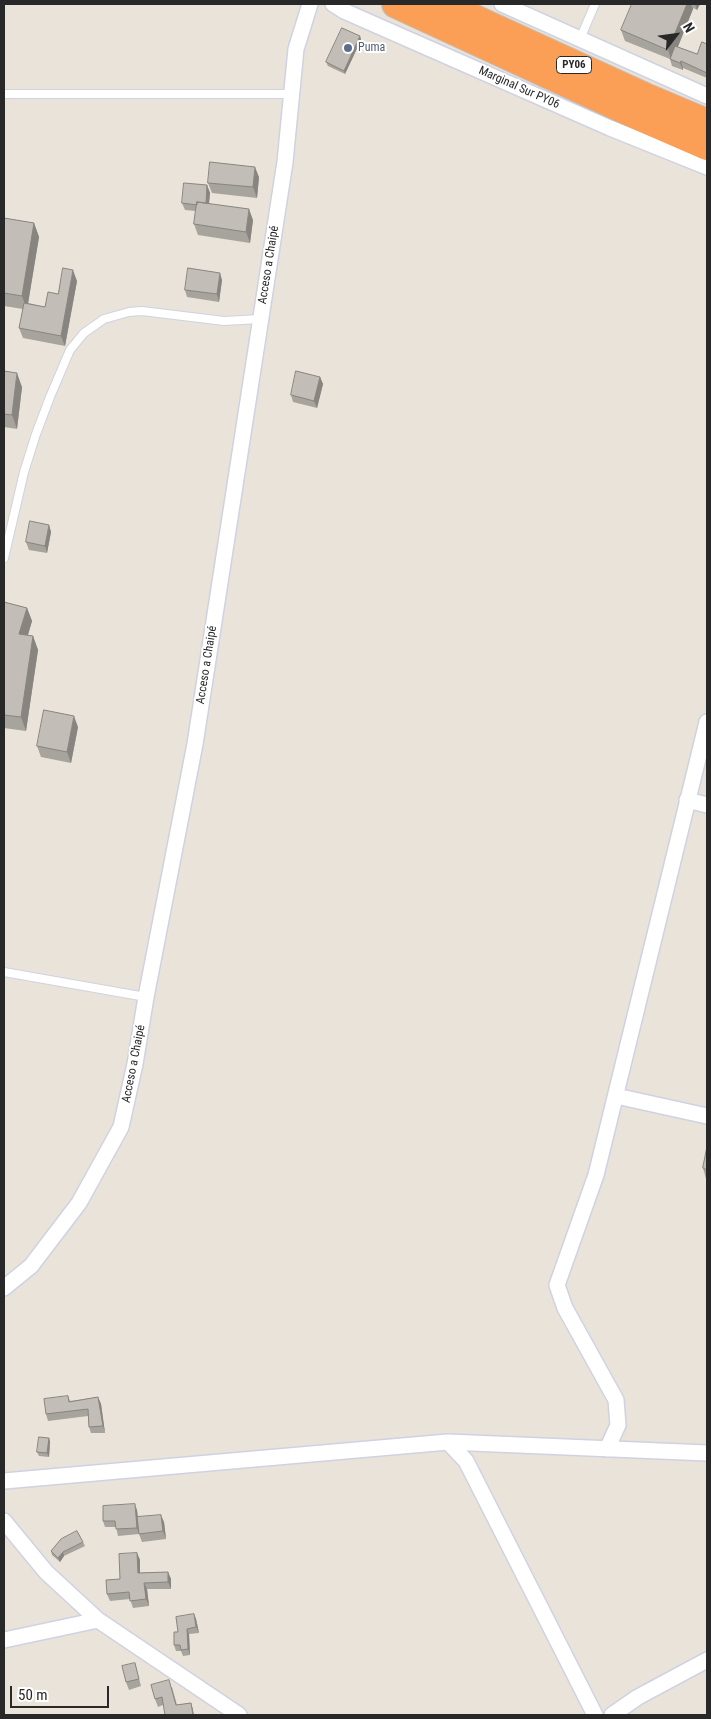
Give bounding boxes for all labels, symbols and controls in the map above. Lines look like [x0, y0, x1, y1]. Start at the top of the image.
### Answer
north arrow [651, 10, 701, 60]
text: N [680, 20, 698, 35]
place label: Puma [358, 41, 385, 55]
marker: Puma [342, 42, 354, 54]
road number: PY06 [556, 56, 592, 74]
street label: Marginal Sur PY06 [476, 64, 562, 112]
street label: Acceso a Chaipé [256, 225, 282, 305]
street label: Acceso a Chaipé [194, 625, 220, 705]
street label: Acceso a Chaipé [119, 1024, 149, 1104]
scale bar [12, 1676, 111, 1708]
text: 50 m [18, 1686, 48, 1704]

